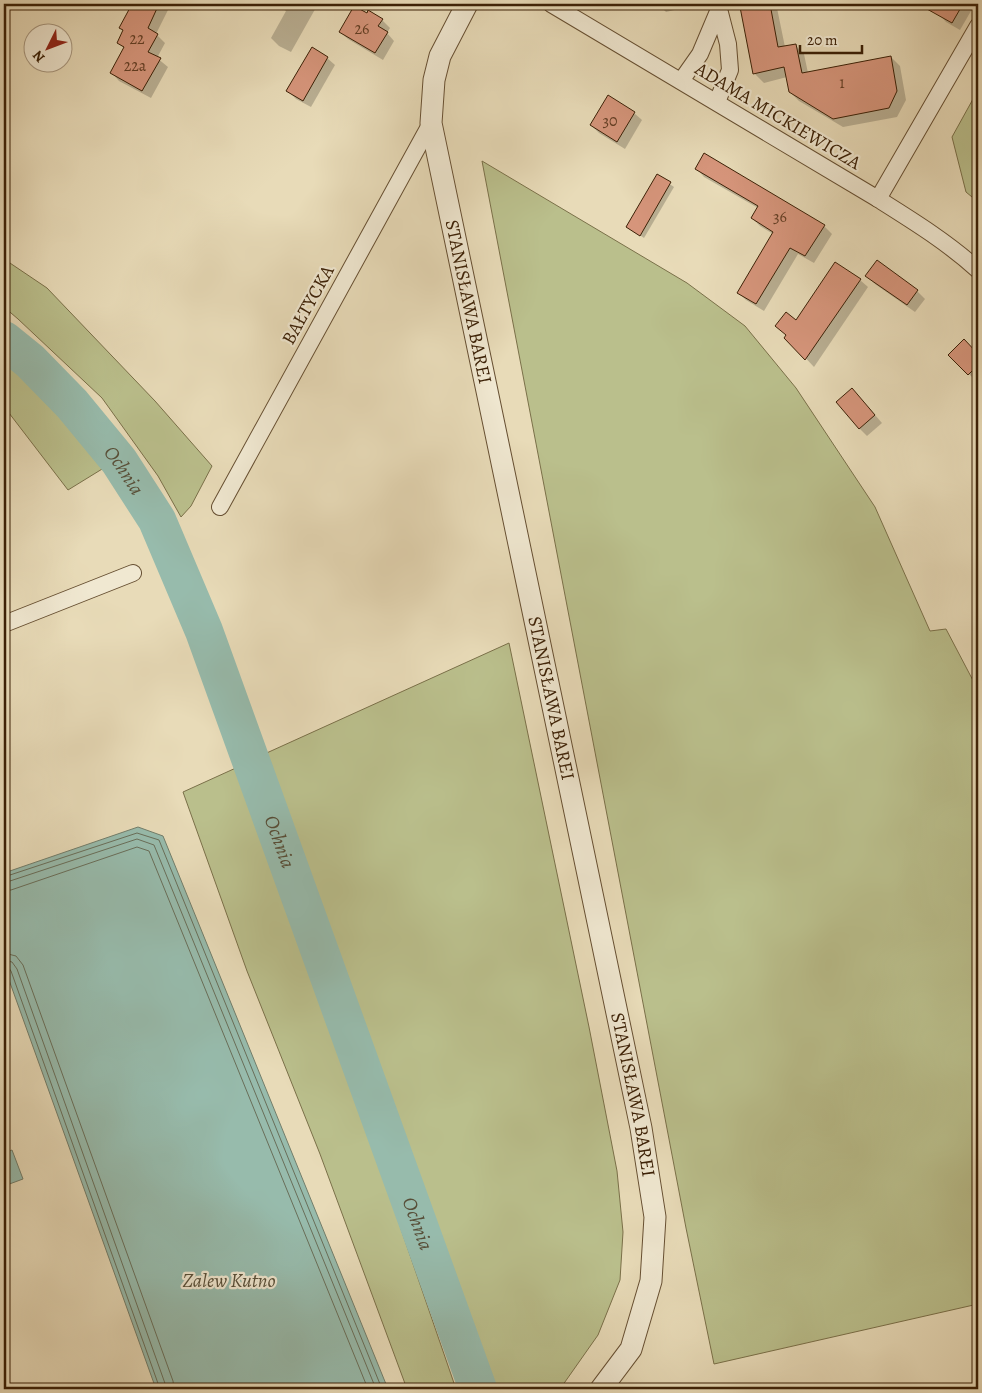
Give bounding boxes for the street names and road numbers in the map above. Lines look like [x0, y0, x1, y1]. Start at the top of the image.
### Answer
street label: ADAMA MICKIEWICZA [689, 56, 867, 176]
street label: STANISŁAWA BAREI [439, 217, 498, 386]
street label: BAŁTYCKA [276, 260, 341, 349]
street label: STANISŁAWA BAREI [521, 614, 581, 782]
street label: STANISŁAWA BAREI [604, 1010, 662, 1179]

